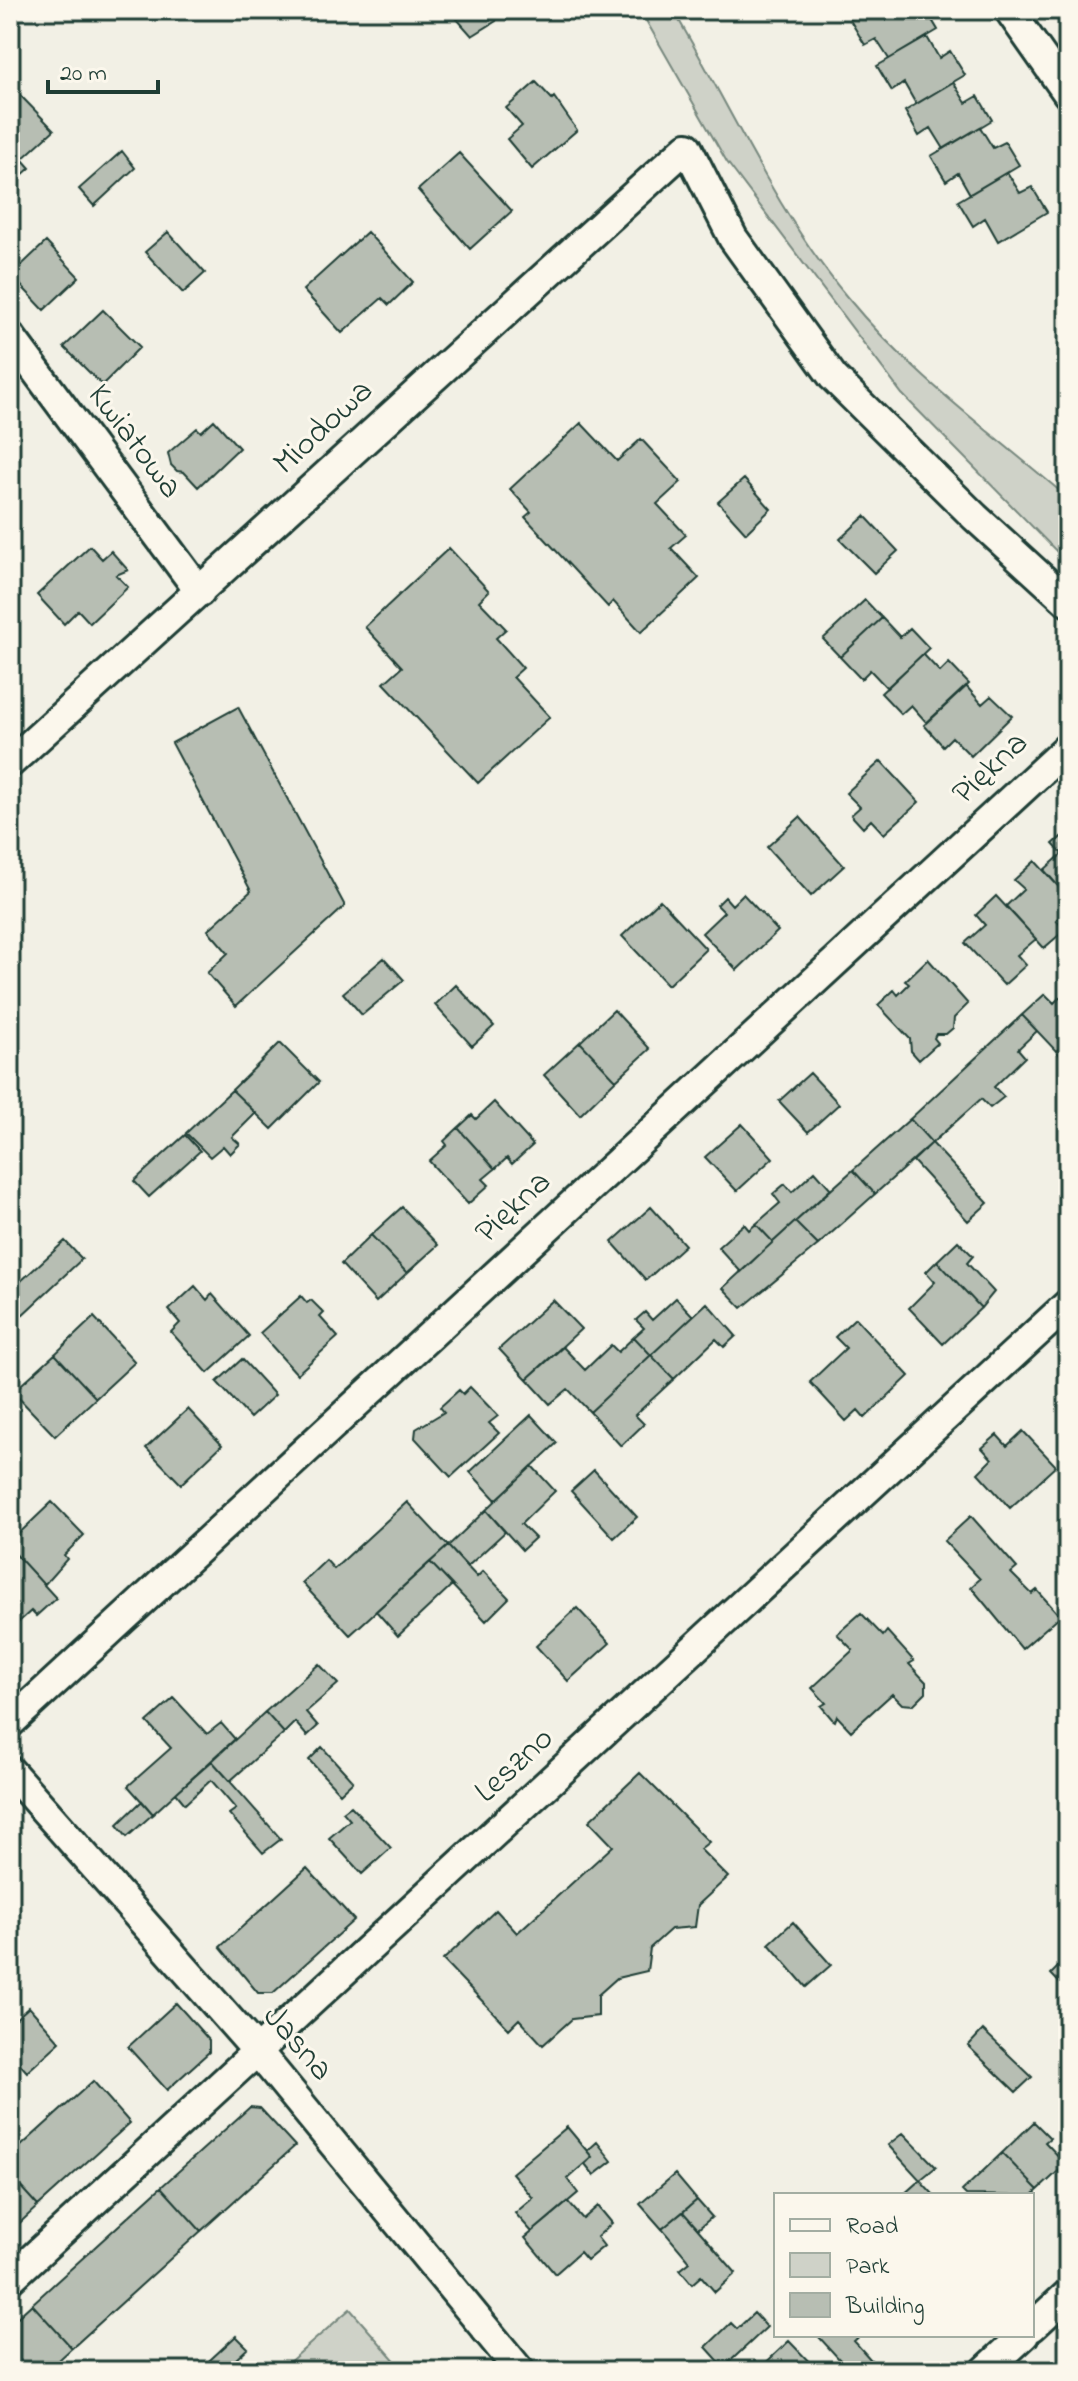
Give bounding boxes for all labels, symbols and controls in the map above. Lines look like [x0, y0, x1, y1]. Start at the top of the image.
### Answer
scale bar [48, 44, 158, 94]
text: 20 m [60, 57, 107, 92]
street label: Miodowa [262, 368, 386, 488]
street label: Kwiatowa [74, 374, 194, 510]
street label: Piękna [941, 720, 1041, 818]
street label: Piękna [464, 1159, 564, 1257]
street label: Leszno [464, 1716, 566, 1816]
street label: Jasna [249, 1995, 345, 2093]
legend [774, 2193, 1034, 2337]
text: Road [846, 2210, 899, 2245]
text: Park [846, 2250, 890, 2285]
text: Building [845, 2290, 925, 2325]

